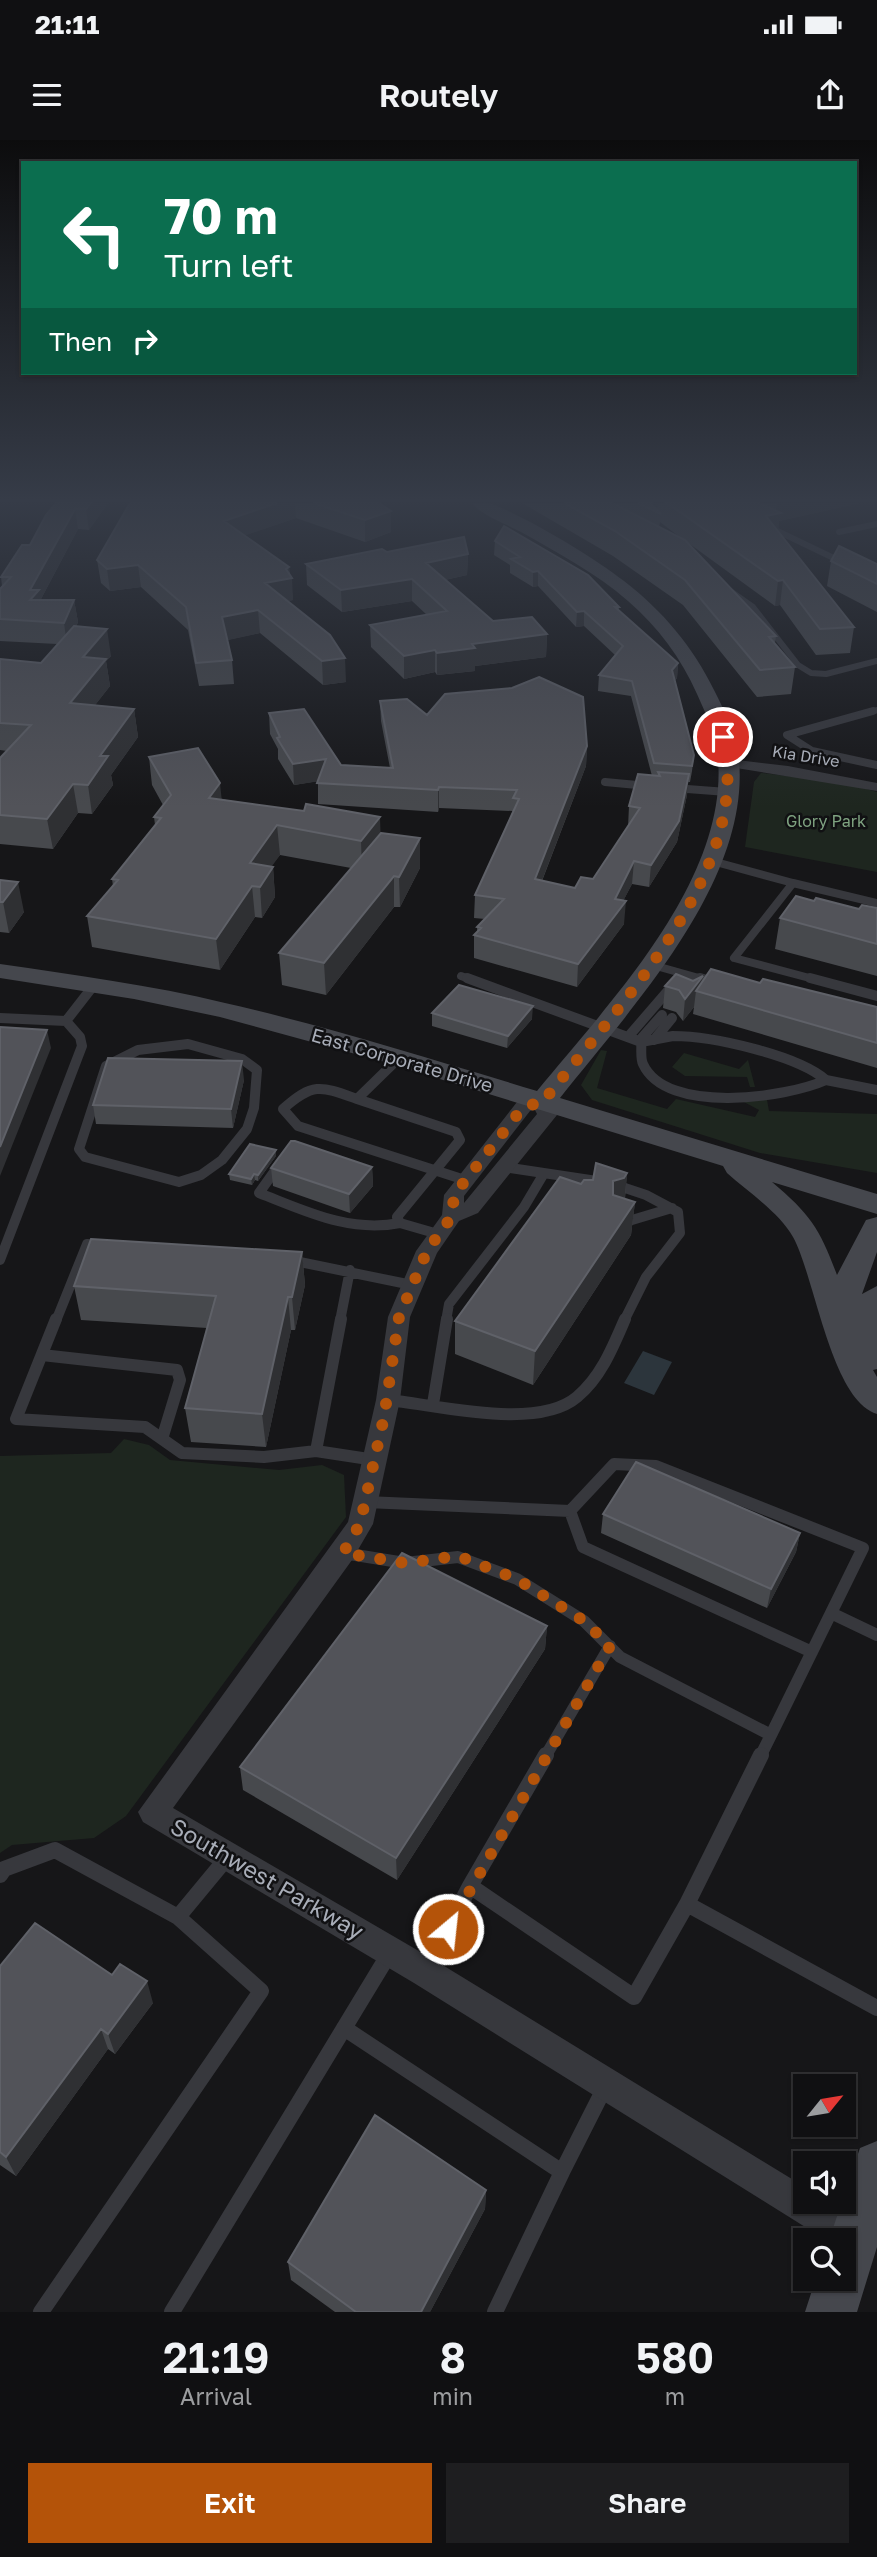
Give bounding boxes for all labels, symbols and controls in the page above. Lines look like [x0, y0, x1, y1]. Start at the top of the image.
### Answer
text: 21:11 [35, 9, 99, 40]
icon: menu [28, 76, 66, 114]
text: Routely [379, 76, 498, 114]
icon: share [811, 76, 849, 114]
text: 70 m [164, 186, 278, 245]
icon: left [49, 189, 140, 280]
text: Turn left [164, 246, 293, 284]
icon: right [126, 322, 164, 360]
text: Then [49, 326, 112, 357]
pin [693, 707, 753, 767]
icon: arrive [704, 718, 742, 756]
street label: Kia Drive [771, 741, 841, 771]
park label: Glory Park [786, 811, 866, 831]
street label: East Corporate Drive [309, 1023, 495, 1096]
street label: Southwest Parkway [166, 1811, 369, 1945]
position arrow [411, 1892, 485, 1966]
north arrow [793, 2074, 856, 2137]
map controls [793, 2074, 856, 2291]
button: sound [793, 2151, 856, 2214]
button: search [793, 2228, 856, 2291]
text: 21:19 [163, 2332, 270, 2382]
text: 8 [439, 2332, 466, 2382]
text: 580 [636, 2332, 714, 2382]
text: Arrival [180, 2382, 252, 2410]
text: min [432, 2382, 473, 2410]
text: m [665, 2382, 685, 2410]
button: Exit [28, 2463, 432, 2543]
button: Share [446, 2463, 849, 2543]

